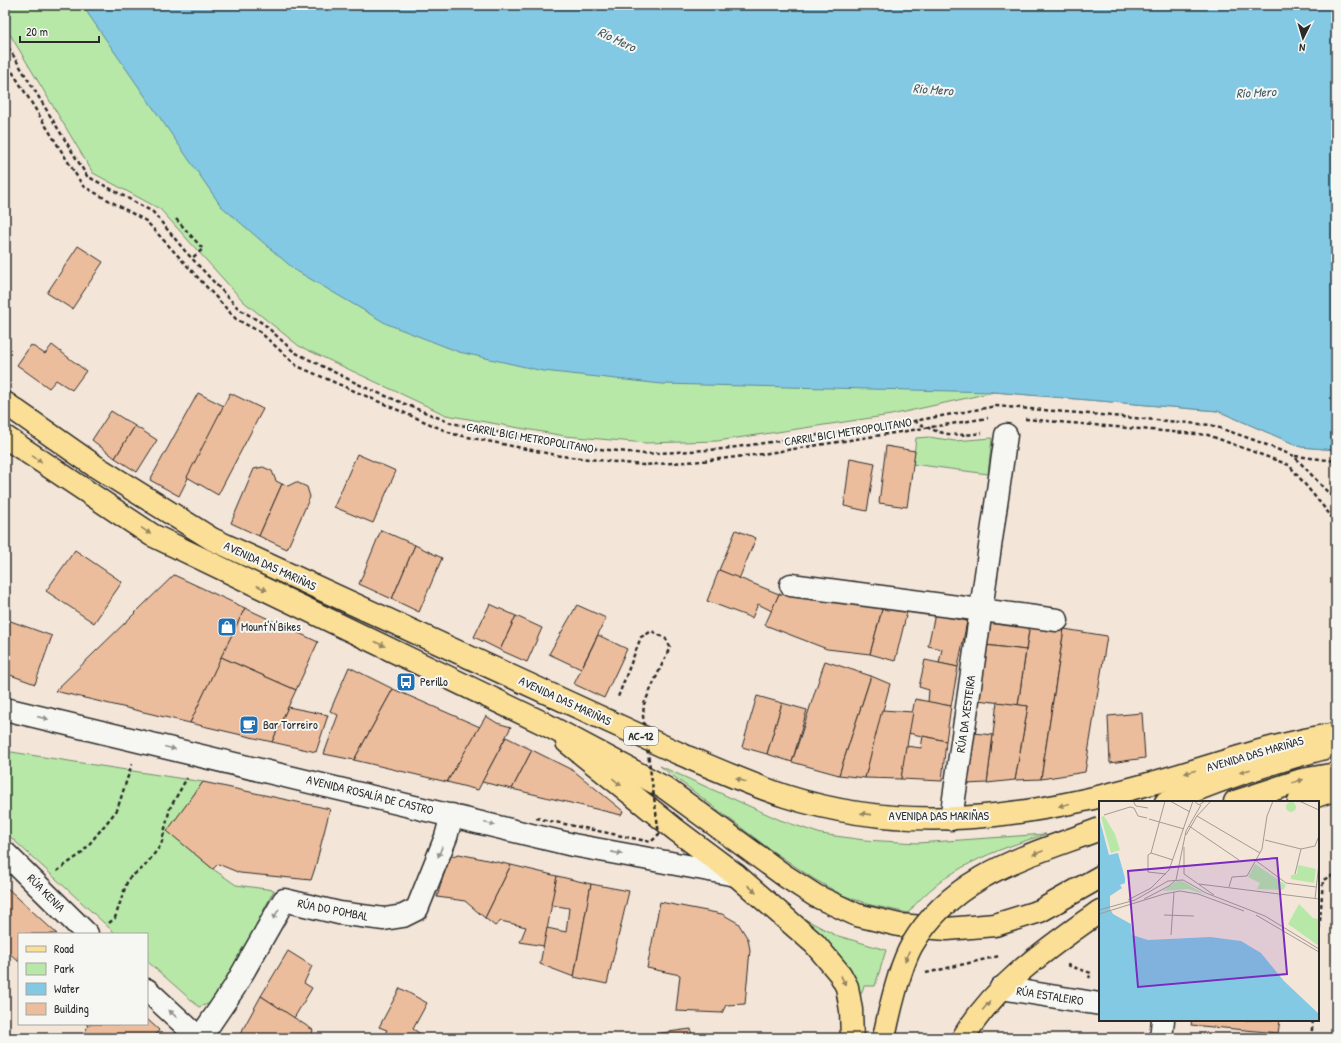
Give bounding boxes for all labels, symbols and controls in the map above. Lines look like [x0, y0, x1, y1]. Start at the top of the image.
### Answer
scale bar [20, 18, 99, 44]
north arrow [1283, 18, 1323, 58]
water label: Río Mero [595, 22, 641, 56]
text: 20 m [26, 23, 48, 40]
text: N [1298, 41, 1306, 55]
water label: Río Mero [912, 79, 955, 100]
water label: Río Mero [1235, 82, 1278, 102]
street label: CARRIL BICI METROPOLITANO [783, 413, 913, 450]
street label: CARRIL BICI METROPOLITANO [465, 418, 595, 457]
one-way arrow [32, 455, 43, 463]
one-way arrow [141, 527, 151, 535]
street label: AVENIDA DAS MARIÑAS [221, 537, 320, 595]
one-way arrow [257, 585, 268, 591]
shop icon: Mount'N'Bikes [216, 616, 238, 638]
place label: Mount'N'Bikes [241, 618, 301, 635]
one-way arrow [374, 641, 385, 647]
bus stop icon: Perillo [395, 671, 417, 693]
street label: AVENIDA DAS MARIÑAS [516, 672, 615, 730]
place label: Perillo [420, 673, 448, 690]
street label: RÚA DA XESTEIRA [952, 674, 979, 754]
cafe icon: Bar Torreiro [238, 714, 260, 736]
one-way arrow [37, 715, 49, 721]
place label: Bar Torreiro [263, 716, 318, 733]
road number: AC-12 [624, 727, 658, 745]
street label: AVENIDA DAS MARIÑAS [1204, 731, 1306, 776]
one-way arrow [163, 745, 176, 751]
one-way arrow [1184, 769, 1196, 775]
one-way arrow [1239, 769, 1251, 775]
street label: AVENIDA ROSALÍA DE CASTRO [305, 771, 436, 819]
one-way arrow [734, 776, 746, 782]
one-way arrow [612, 778, 623, 787]
one-way arrow [1293, 778, 1305, 784]
inset map [1099, 801, 1319, 1021]
one-way arrow [1058, 802, 1070, 808]
street label: AVENIDA DAS MARIÑAS [889, 807, 990, 824]
one-way arrow [860, 811, 872, 817]
one-way arrow [484, 822, 496, 828]
one-way arrow [436, 847, 442, 859]
one-way arrow [610, 850, 623, 856]
one-way arrow [1031, 850, 1043, 856]
street label: RÚA KENIA [24, 870, 69, 915]
one-way arrow [747, 884, 757, 894]
street label: RÚA DO POMBAL [296, 894, 370, 925]
one-way arrow [273, 908, 280, 920]
legend [18, 933, 148, 1025]
text: Road [54, 940, 74, 957]
one-way arrow [904, 951, 910, 962]
text: Park [54, 960, 74, 977]
one-way arrow [840, 975, 846, 986]
text: Water [54, 980, 80, 997]
street label: RÚA ESTALEIRO [1015, 982, 1085, 1009]
text: Building [54, 1000, 89, 1017]
one-way arrow [981, 1001, 990, 1012]
one-way arrow [168, 1009, 178, 1019]

